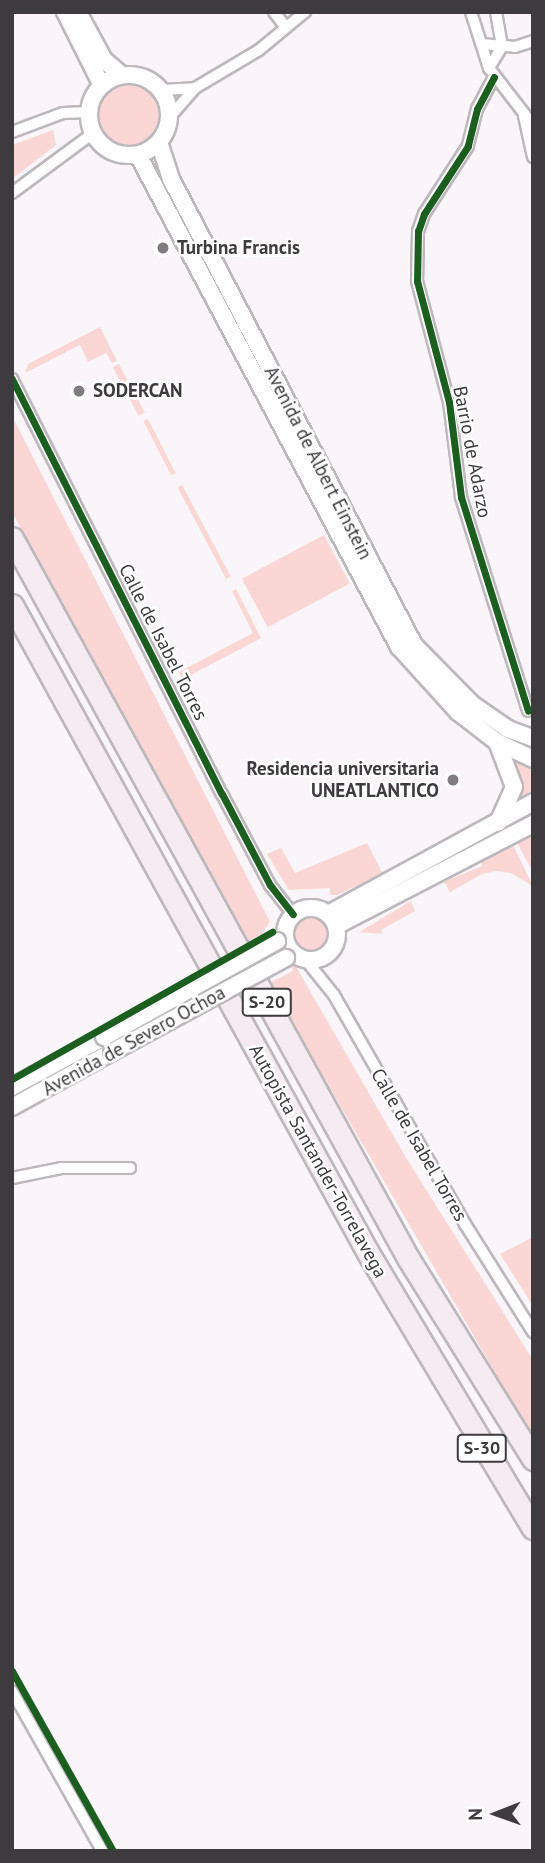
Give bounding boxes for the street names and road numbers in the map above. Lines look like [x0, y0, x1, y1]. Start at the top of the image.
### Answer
street label: Avenida de Albert Einstein [259, 362, 377, 564]
street label: Barrio de Adarzo [448, 384, 496, 520]
street label: Calle de Isabel Torres [114, 560, 212, 724]
street label: Avenida de Severo Ochoa [39, 981, 229, 1101]
road number: S-20 [241, 987, 293, 1016]
street label: Autopista Santander-Torrelavega [244, 1040, 392, 1282]
street label: Calle de Isabel Torres [366, 1064, 472, 1226]
road number: S-30 [456, 1434, 508, 1462]

